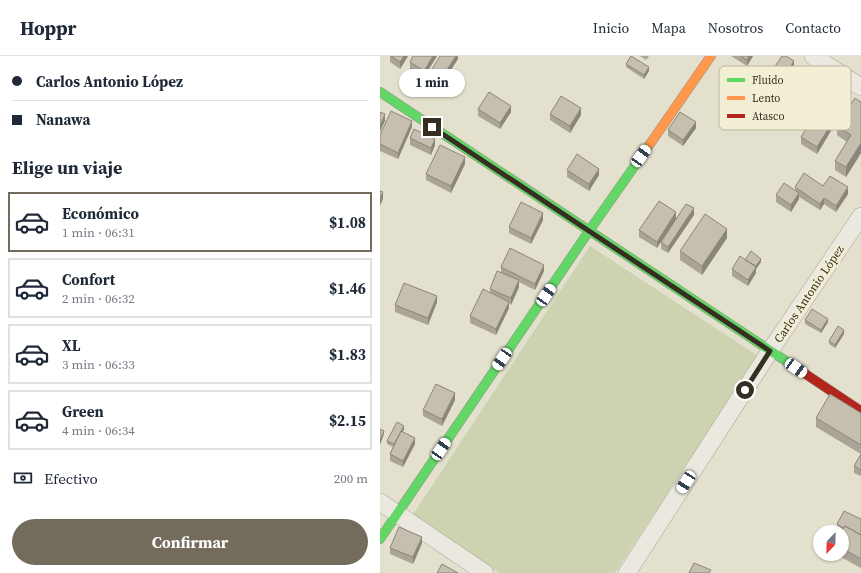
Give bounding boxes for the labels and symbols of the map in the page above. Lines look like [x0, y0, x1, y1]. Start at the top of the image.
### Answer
legend [719, 66, 851, 130]
callout: 1 min [399, 69, 465, 97]
text: Fluido [752, 73, 784, 88]
text: Lento [752, 91, 780, 106]
text: Atasco [752, 109, 784, 124]
route end [423, 118, 441, 136]
car [629, 143, 653, 169]
street label: Carlos Antonio López [770, 241, 848, 346]
car [534, 282, 558, 308]
car [490, 346, 514, 372]
car [783, 356, 809, 380]
route start [736, 381, 754, 399]
car [429, 436, 453, 462]
car [674, 469, 698, 495]
north arrow [813, 525, 849, 561]

